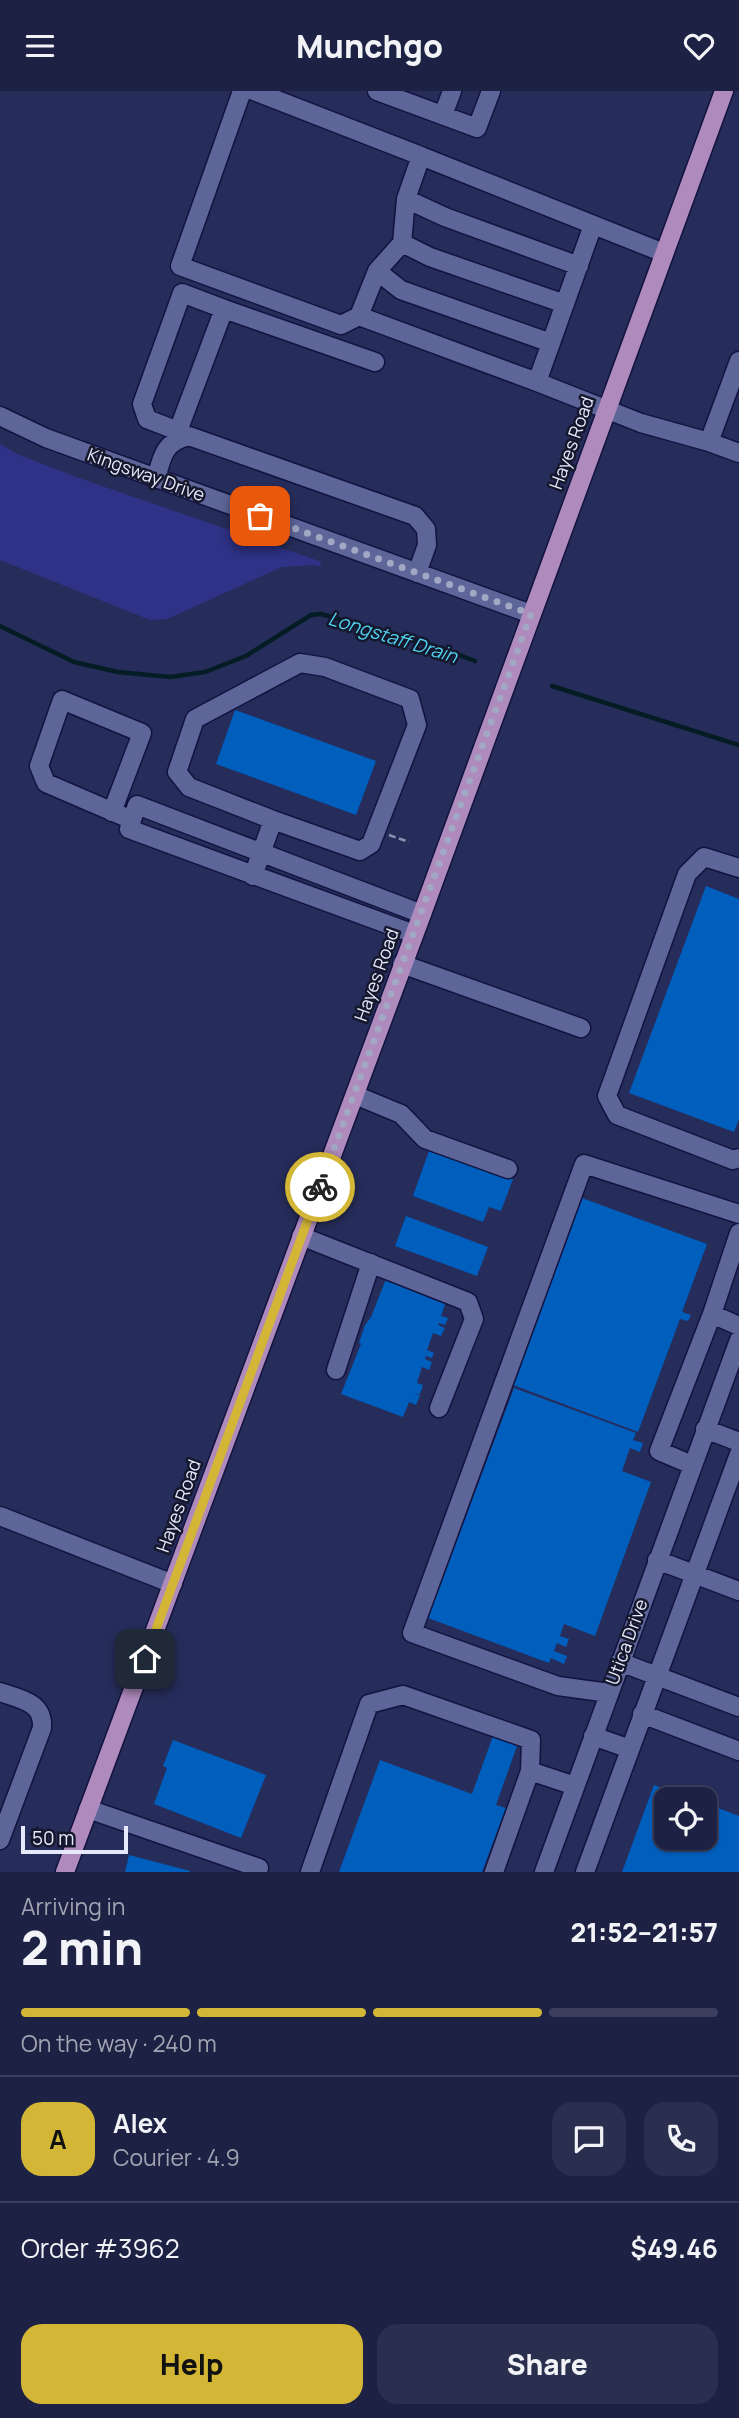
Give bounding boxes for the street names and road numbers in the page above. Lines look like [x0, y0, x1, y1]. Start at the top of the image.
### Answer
street label: Hayes Road [543, 393, 599, 492]
street label: Kingsway Drive [84, 442, 208, 506]
street label: Hayes Road [348, 925, 404, 1024]
street label: Hayes Road [150, 1456, 206, 1555]
street label: Utica Drive [599, 1595, 653, 1688]

